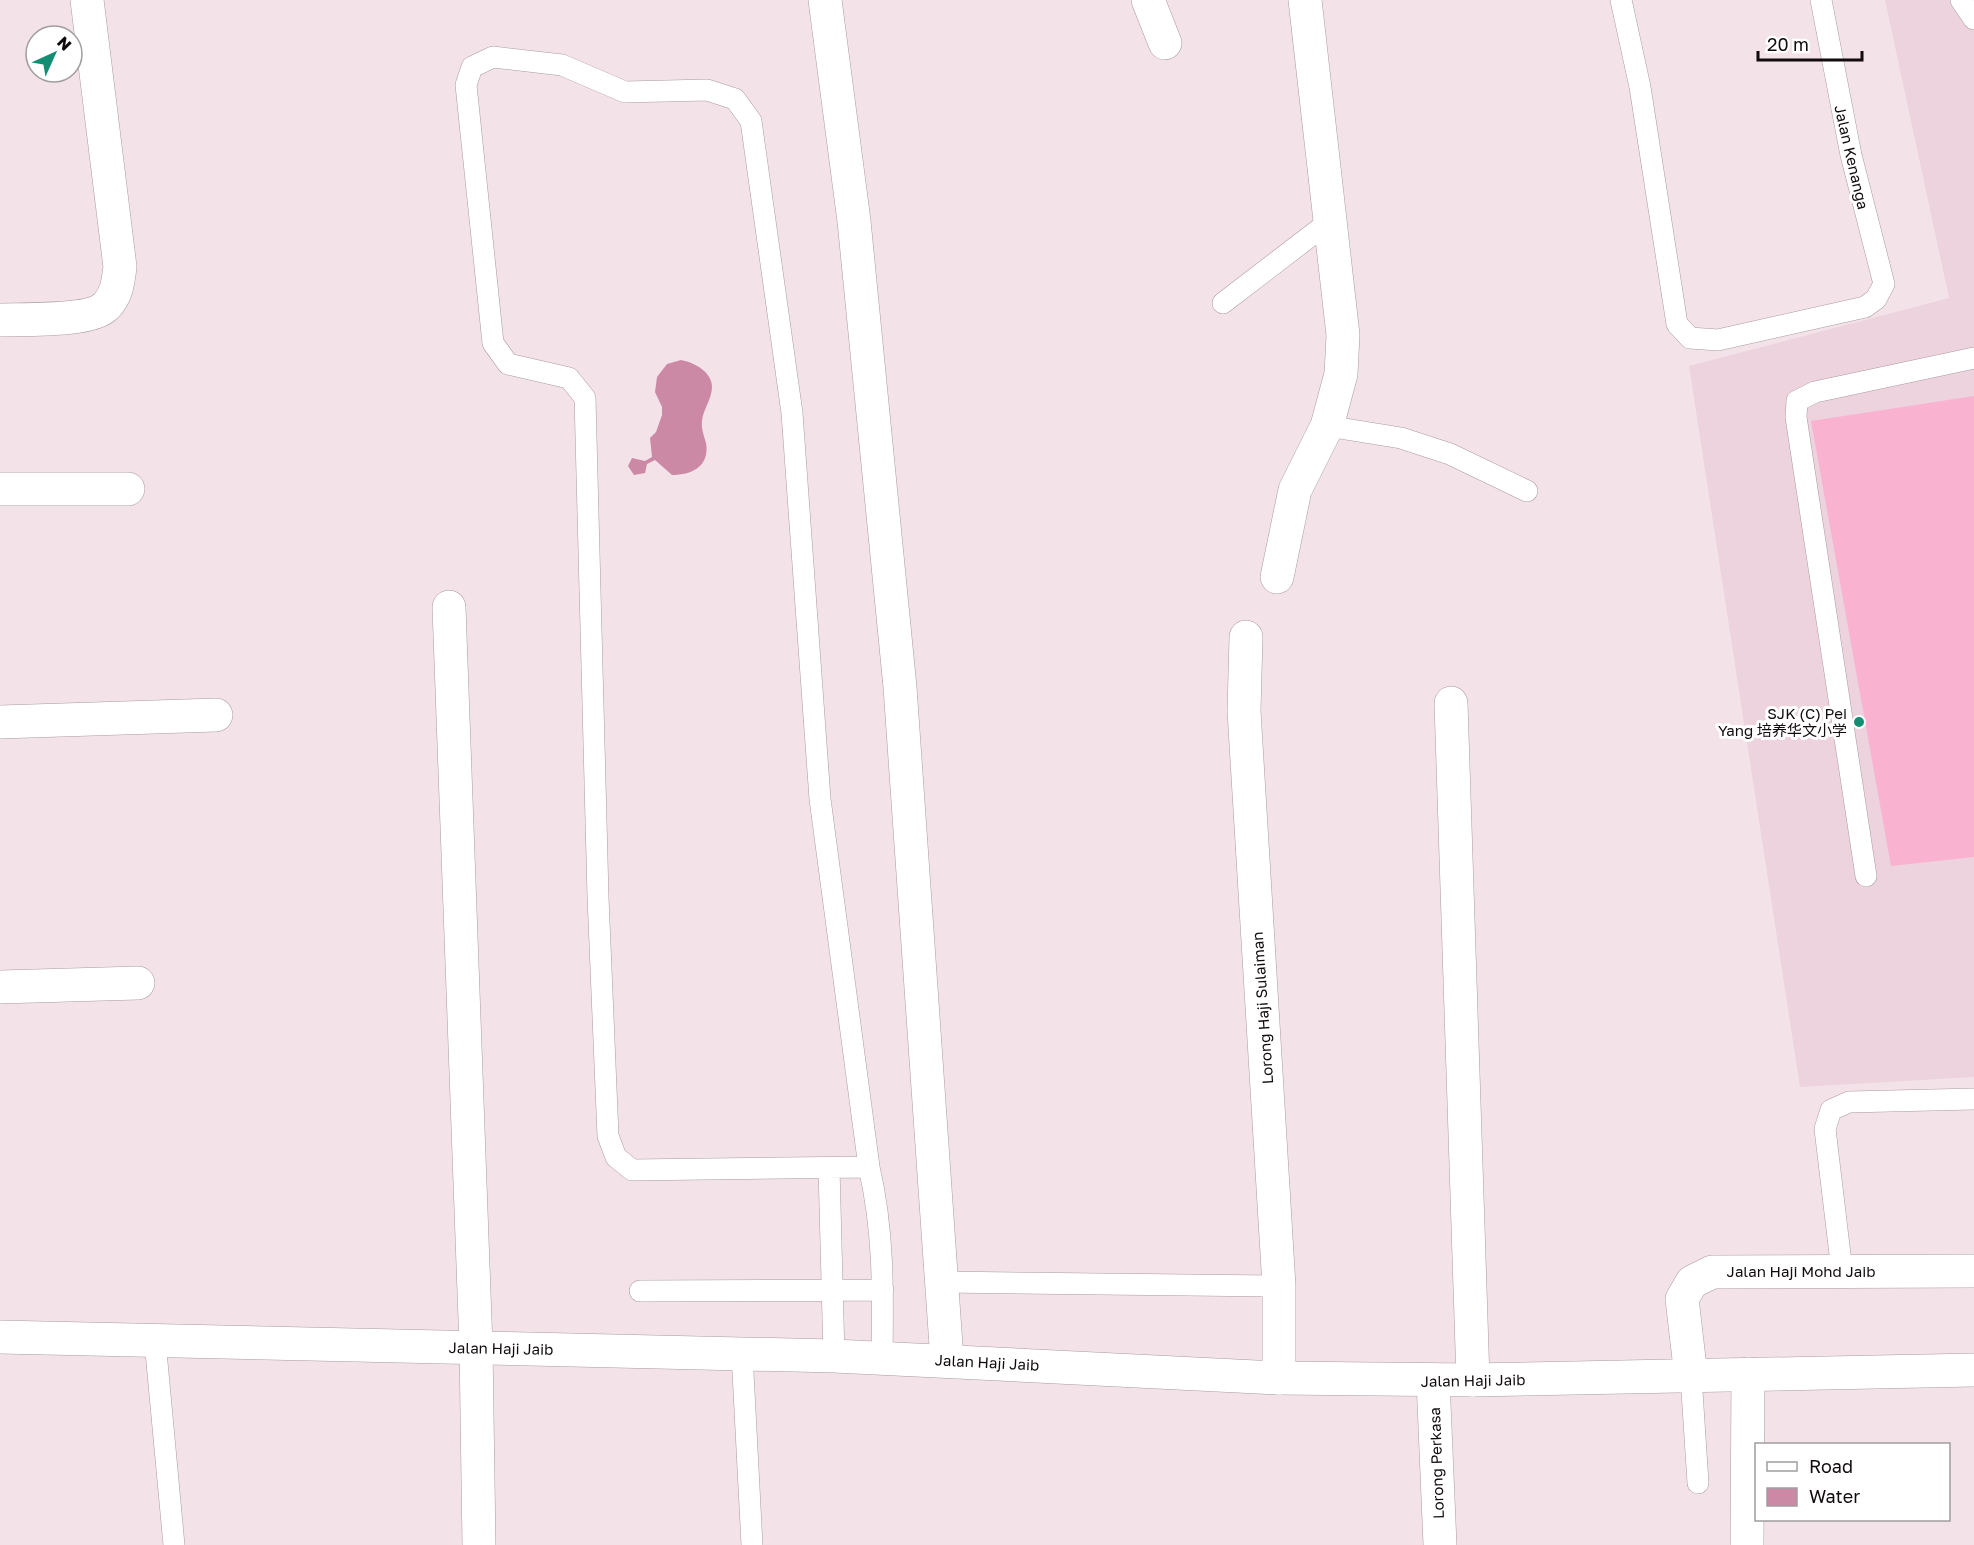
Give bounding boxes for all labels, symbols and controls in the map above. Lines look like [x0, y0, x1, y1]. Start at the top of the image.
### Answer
north arrow [24, 24, 84, 84]
scale bar [1758, 24, 1862, 62]
text: N [53, 32, 76, 55]
text: 20 m [1767, 33, 1809, 55]
street label: Jalan Kenanga [1831, 103, 1873, 211]
place label: SJK (C) Pei Yang 培养华文小学 [1718, 704, 1847, 739]
marker: SJK (C) Pei Yang 培养华文小学 [1852, 715, 1866, 729]
street label: Lorong Haji Sulaiman [1248, 931, 1276, 1085]
street label: Jalan Haji Mohd Jaib [1727, 1262, 1875, 1280]
street label: Jalan Haji Jaib [448, 1338, 554, 1358]
street label: Jalan Haji Jaib [934, 1350, 1040, 1374]
street label: Jalan Haji Jaib [1420, 1370, 1526, 1390]
street label: Lorong Perkasa [1425, 1407, 1447, 1519]
legend [1755, 1443, 1950, 1521]
text: Road [1809, 1455, 1853, 1477]
text: Water [1809, 1485, 1860, 1507]

